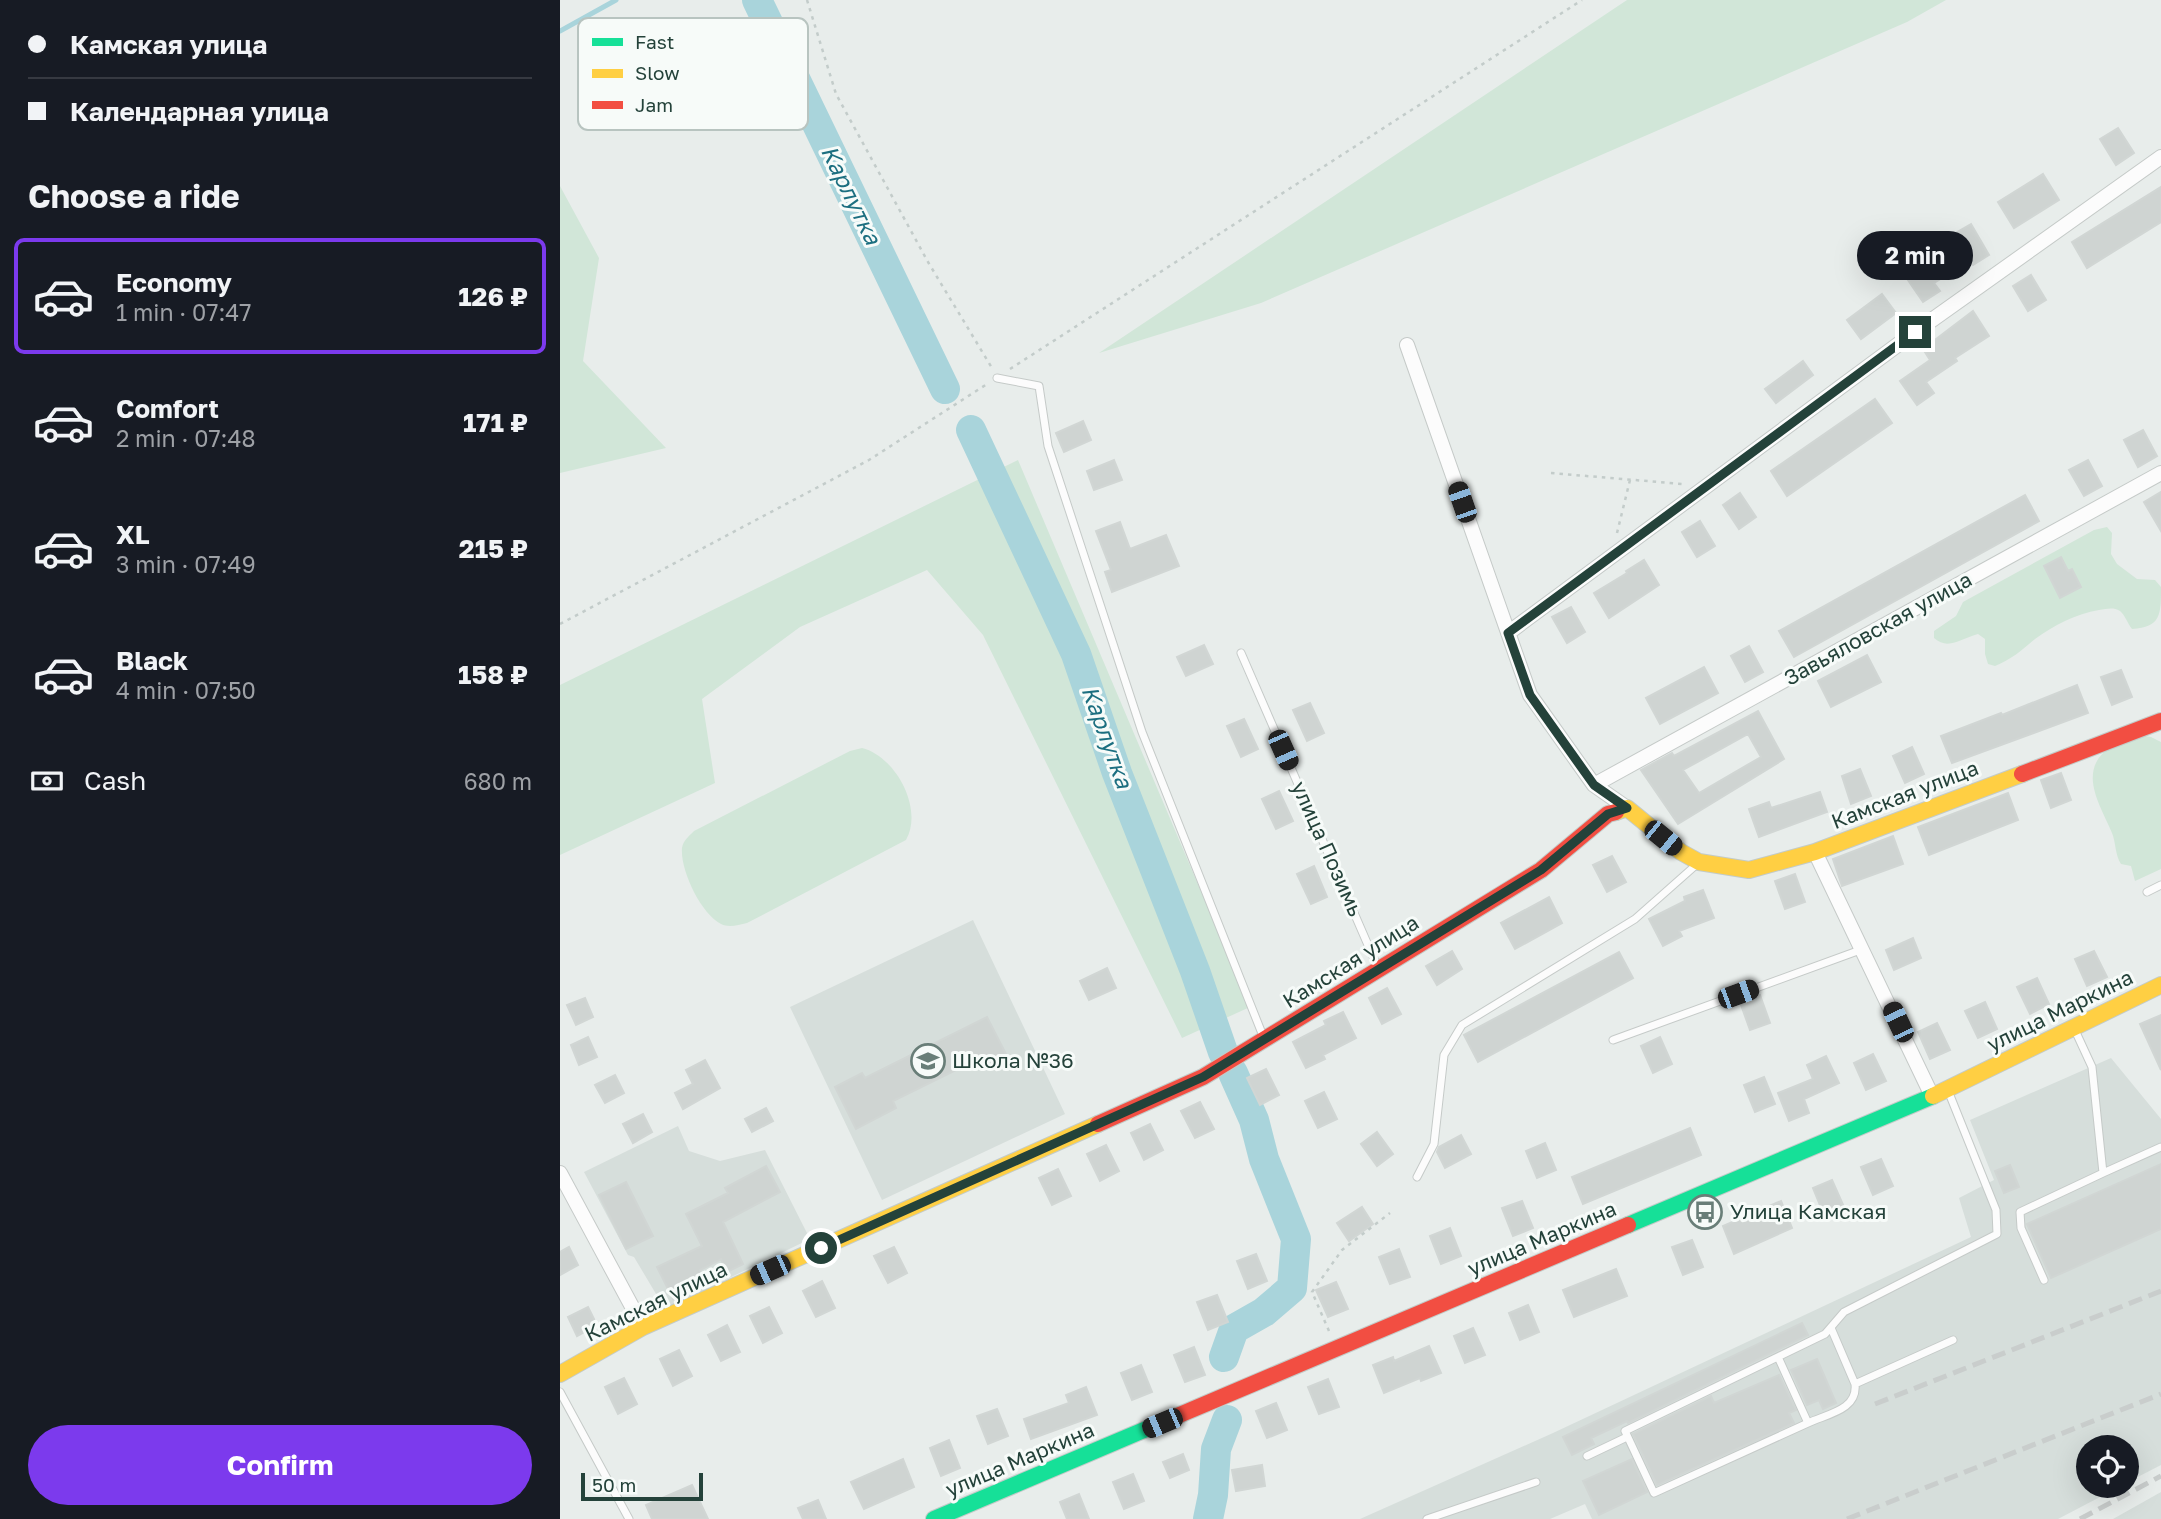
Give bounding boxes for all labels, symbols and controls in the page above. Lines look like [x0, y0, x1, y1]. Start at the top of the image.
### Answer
legend [578, 18, 808, 130]
text: Камская улица [70, 29, 267, 60]
text: Fast [635, 30, 674, 53]
text: Slow [635, 61, 680, 84]
text: Jam [635, 93, 673, 116]
text: Календарная улица [70, 96, 329, 127]
water label: Карлутка [816, 140, 888, 250]
text: Choose a ride [28, 177, 240, 215]
callout: 2 min [1857, 230, 1973, 280]
text: 2 min [1885, 241, 1945, 269]
icon: car [32, 265, 95, 328]
text: Economy [116, 267, 232, 298]
text: 126 ₽ [458, 281, 528, 312]
text: 1 min · 07:47 [116, 298, 252, 326]
route end [1899, 316, 1931, 348]
icon: car [32, 391, 95, 454]
text: Comfort [116, 393, 219, 424]
text: 171 ₽ [463, 407, 528, 438]
text: 2 min · 07:48 [116, 424, 256, 452]
car [1446, 479, 1479, 525]
icon: car [32, 517, 95, 580]
text: XL [116, 519, 150, 550]
text: 215 ₽ [459, 533, 528, 564]
text: 3 min · 07:49 [116, 550, 256, 578]
street label: Завьяловская улица [1779, 566, 1976, 691]
icon: car [32, 643, 95, 706]
text: Black [116, 645, 188, 676]
text: 158 ₽ [458, 659, 528, 690]
text: 4 min · 07:50 [116, 676, 256, 704]
water label: Карлутка [1077, 682, 1140, 793]
car [1265, 727, 1302, 773]
street label: Камская улица [1827, 754, 1982, 834]
icon: cash [28, 762, 66, 800]
text: Cash [84, 765, 146, 796]
text: 680 m [464, 767, 532, 795]
street label: улица Позимь [1287, 777, 1369, 920]
car [1641, 817, 1686, 859]
street label: Камская улица [1278, 909, 1423, 1013]
street label: улица Маркина [1982, 964, 2137, 1057]
car [1715, 977, 1762, 1011]
car [1880, 999, 1917, 1045]
school or university icon: Школа №36 [909, 1042, 947, 1080]
place label: Школа №36 [952, 1047, 1074, 1073]
bus stop icon: Улица Камская [1686, 1193, 1724, 1231]
street label: улица Маркина [1463, 1195, 1620, 1281]
place label: Улица Камская [1730, 1198, 1886, 1224]
route start [805, 1232, 837, 1264]
car [747, 1252, 794, 1288]
street label: Камская улица [580, 1255, 731, 1347]
car [1139, 1405, 1186, 1441]
street label: улица Маркина [941, 1416, 1098, 1502]
button: Confirm [28, 1425, 532, 1505]
map controls [2076, 1435, 2139, 1498]
button: locate [2076, 1435, 2139, 1498]
scale bar [581, 1470, 704, 1502]
text: 50 m [592, 1473, 636, 1496]

